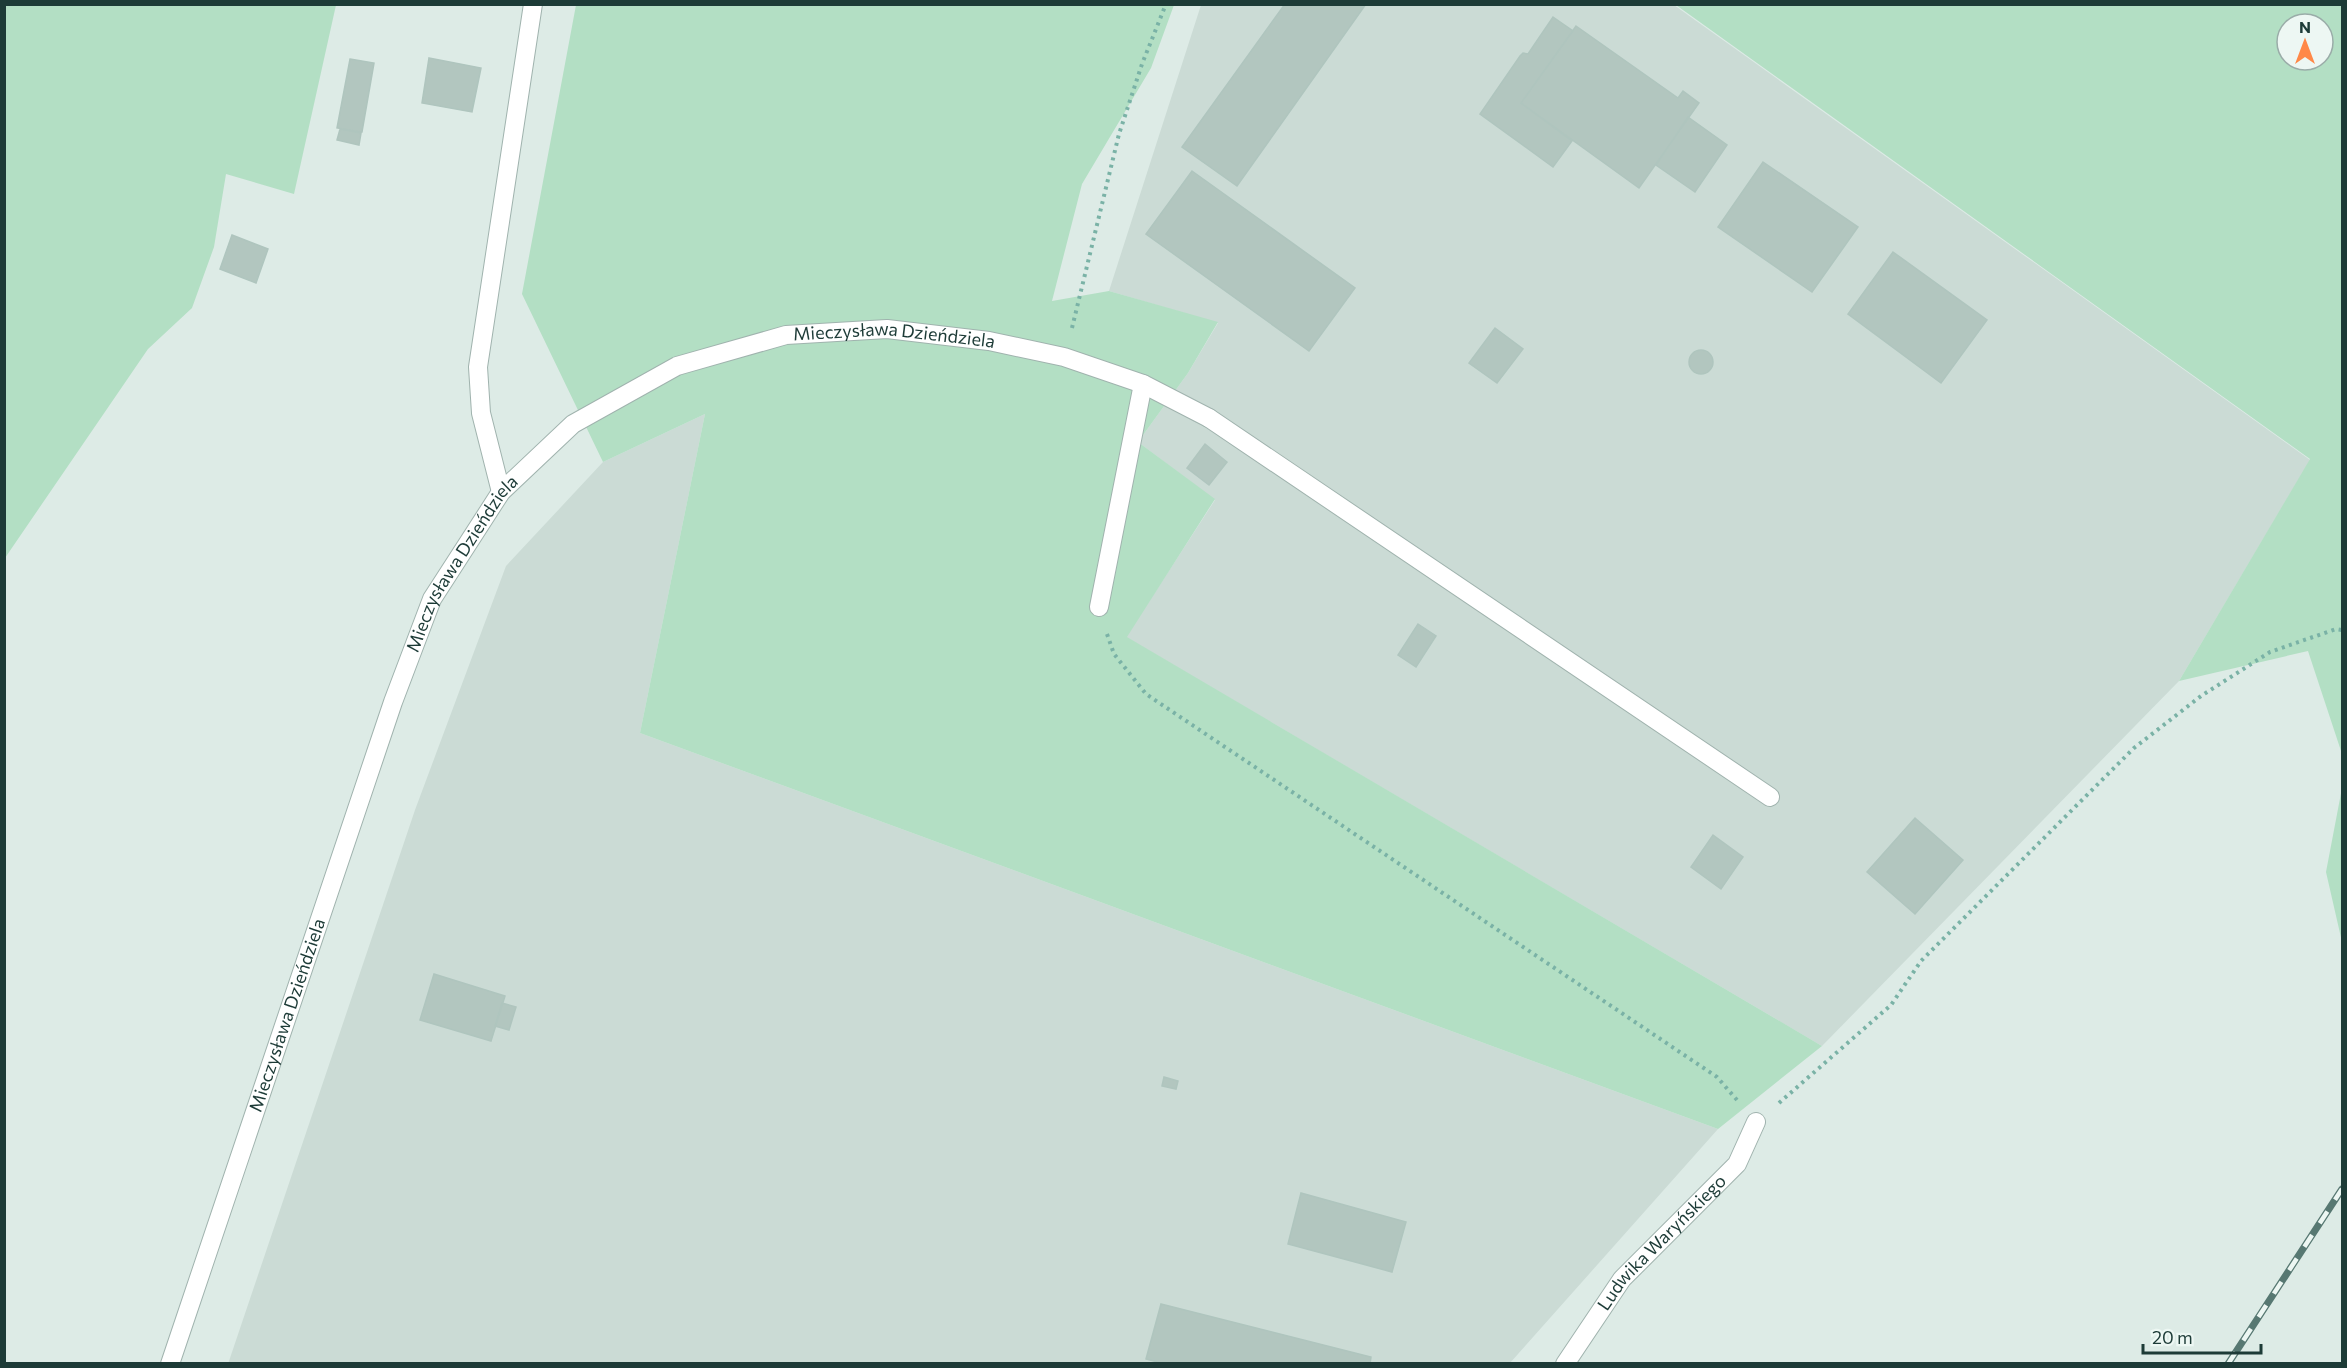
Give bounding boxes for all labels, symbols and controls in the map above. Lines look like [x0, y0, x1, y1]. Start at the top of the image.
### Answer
north arrow [2275, 12, 2335, 72]
text: N [2299, 17, 2311, 36]
street label: Mieczysława Dzieńdziela [793, 317, 997, 352]
street label: Mieczysława Dzieńdziela [401, 470, 522, 655]
street label: Mieczysława Dzieńdziela [244, 915, 329, 1114]
street label: Ludwika Waryńskiego [1592, 1169, 1730, 1314]
scale bar [2143, 1317, 2262, 1355]
text: 20 m [2152, 1326, 2193, 1348]

